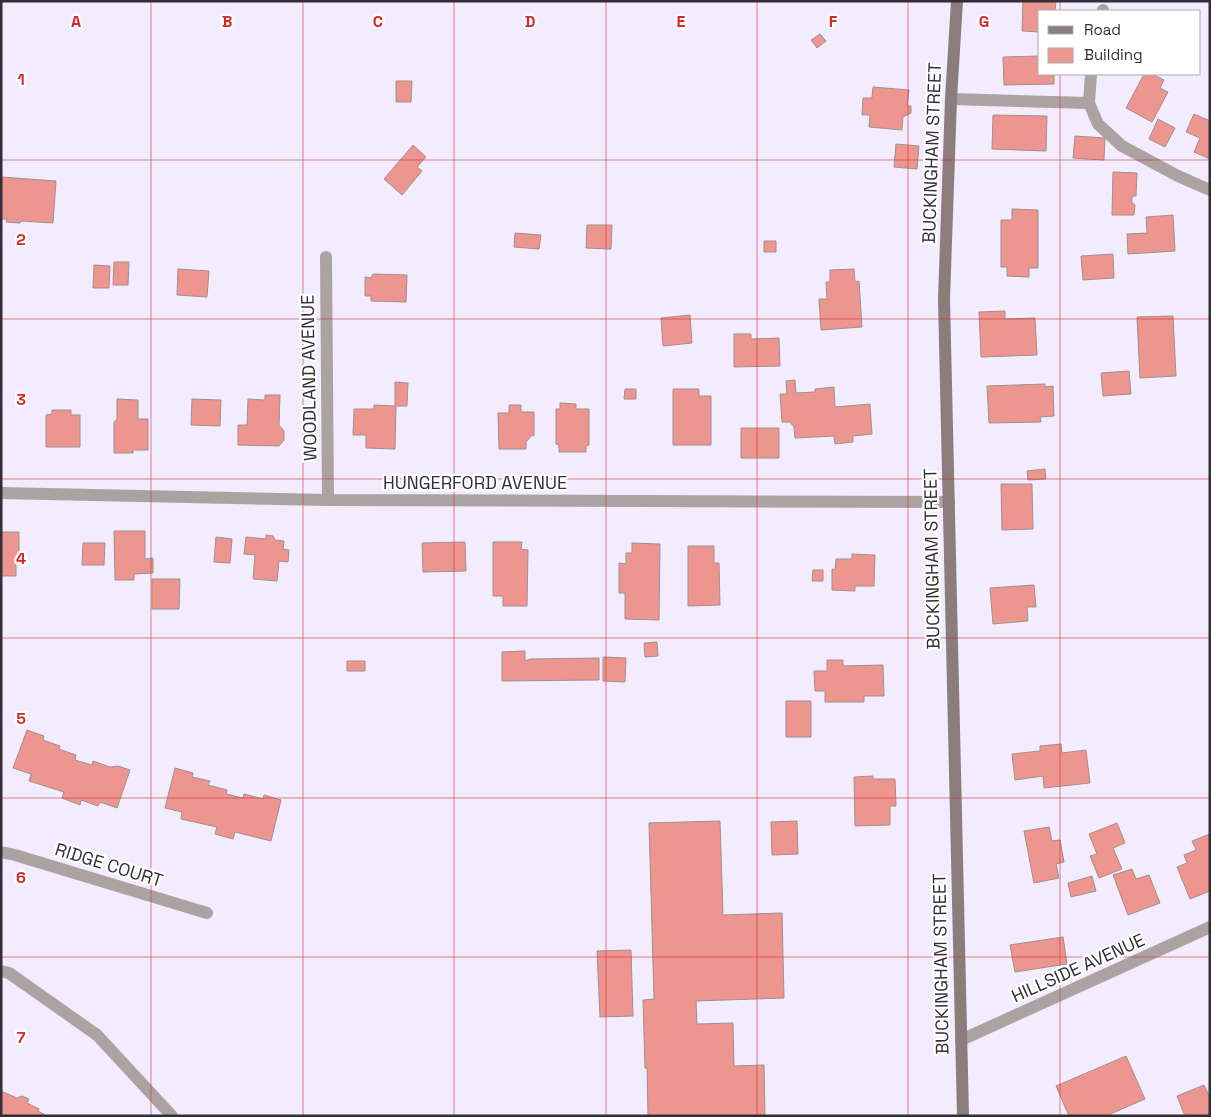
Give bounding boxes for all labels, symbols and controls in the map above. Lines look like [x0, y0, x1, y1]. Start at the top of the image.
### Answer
legend [1038, 10, 1201, 75]
text: A [71, 11, 81, 32]
text: B [222, 11, 232, 32]
text: C [373, 11, 383, 32]
text: D [525, 11, 535, 32]
text: E [677, 11, 686, 32]
text: F [829, 11, 838, 32]
text: G [979, 11, 989, 32]
text: Road [1084, 20, 1121, 39]
text: Building [1084, 45, 1143, 64]
street label: BUCKINGHAM STREET [917, 62, 946, 244]
text: 1 [17, 69, 25, 90]
text: 2 [16, 229, 26, 250]
street label: WOODLAND AVENUE [296, 295, 321, 461]
text: 3 [16, 389, 26, 410]
street label: BUCKINGHAM STREET [918, 468, 945, 650]
street label: HUNGERFORD AVENUE [383, 471, 567, 494]
text: 4 [16, 548, 26, 569]
text: 5 [16, 708, 26, 729]
street label: RIDGE COURT [52, 837, 166, 892]
text: 6 [16, 867, 26, 888]
street label: BUCKINGHAM STREET [927, 873, 954, 1055]
street label: HILLSIDE AVENUE [1008, 928, 1148, 1007]
text: 7 [17, 1027, 26, 1048]

